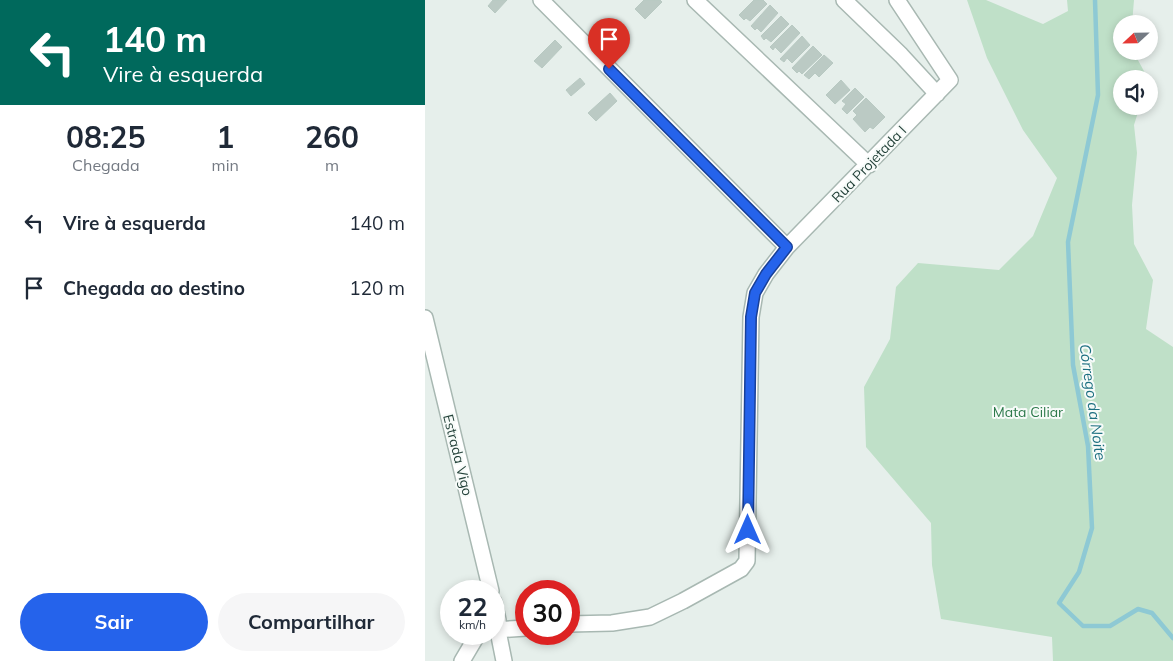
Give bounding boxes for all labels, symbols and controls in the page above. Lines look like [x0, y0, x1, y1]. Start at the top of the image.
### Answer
north arrow [1113, 15, 1157, 60]
map controls [1113, 15, 1158, 115]
text: 140 m [103, 17, 207, 61]
pin [588, 18, 630, 69]
icon: left [20, 20, 85, 85]
icon: arrive [595, 25, 623, 53]
text: Vire à esquerda [103, 60, 263, 88]
button: sound [1113, 70, 1158, 115]
text: 08:25 [66, 118, 146, 156]
text: 1 [216, 118, 234, 156]
text: 260 [305, 118, 359, 156]
street label: Rua Projetada I [828, 122, 910, 206]
text: Chegada [72, 155, 140, 175]
text: min [212, 155, 239, 175]
text: m [325, 155, 339, 175]
icon: left [20, 209, 48, 237]
text: Vire à esquerda [63, 211, 206, 235]
text: 140 m [349, 211, 405, 235]
icon: arrive [20, 274, 48, 302]
text: Chegada ao destino [63, 276, 245, 300]
text: 120 m [349, 276, 405, 300]
water label: Córrego da Noite [1075, 343, 1111, 461]
park label: Mata Ciliar [993, 403, 1064, 421]
street label: Estrada Vigo [439, 412, 477, 498]
position arrow [721, 503, 773, 555]
speed limit sign: 30 [515, 580, 580, 645]
text: 22 [457, 591, 488, 622]
button: Sair [20, 593, 208, 651]
button: Compartilhar [218, 593, 405, 651]
text: km/h [459, 617, 486, 632]

